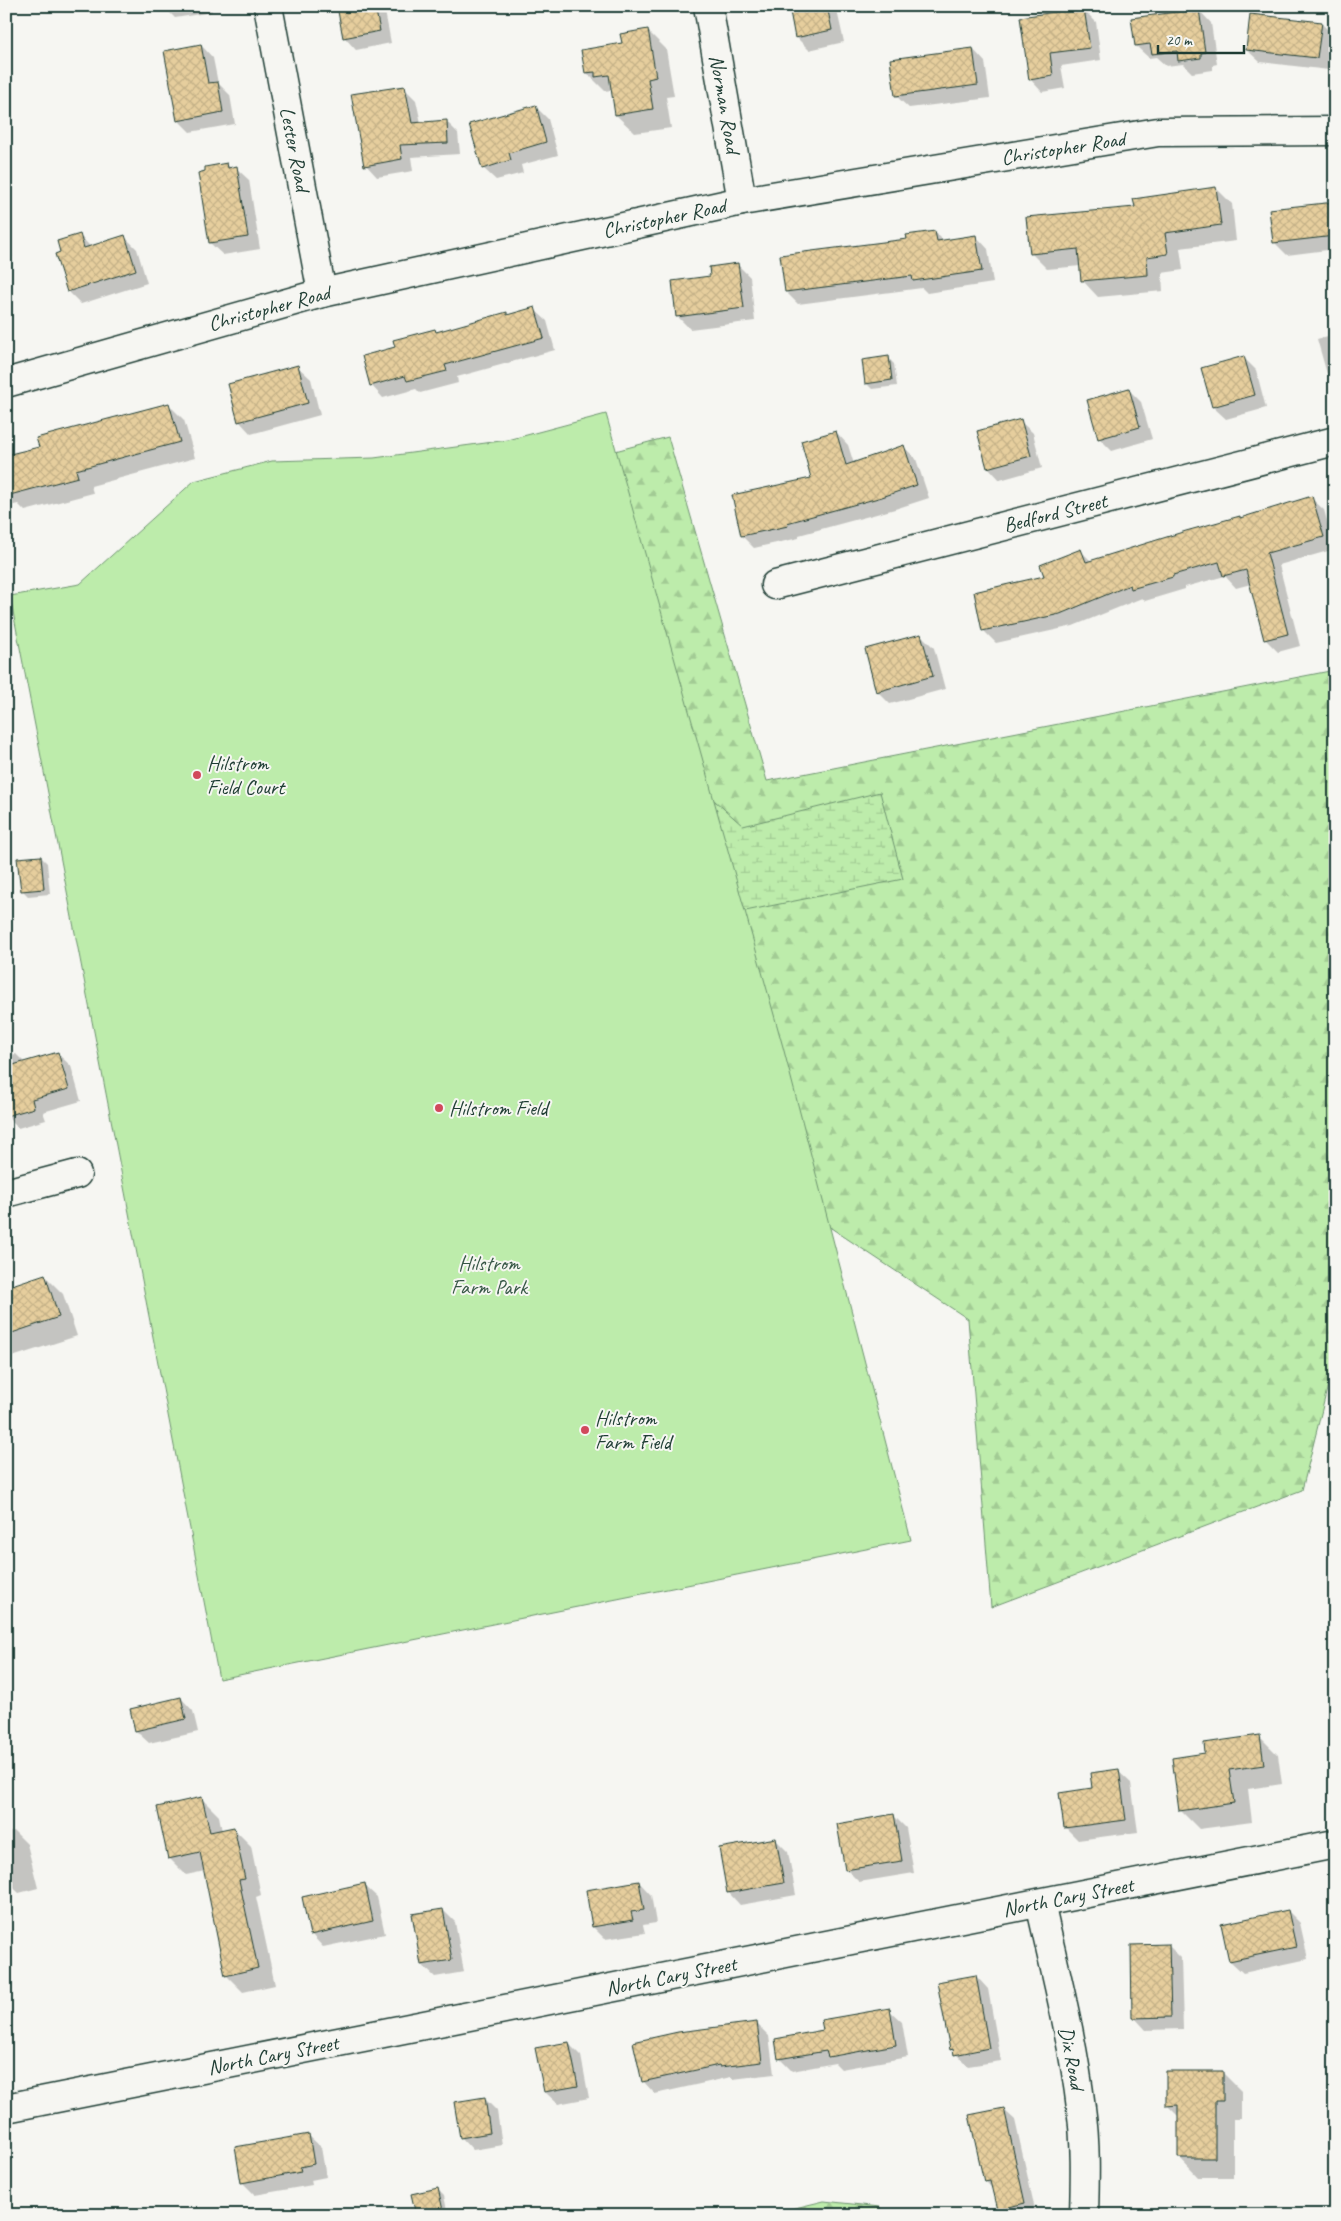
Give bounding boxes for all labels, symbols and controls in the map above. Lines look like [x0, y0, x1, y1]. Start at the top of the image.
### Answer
scale bar [1158, 22, 1245, 54]
text: 20 m [1166, 31, 1193, 50]
street label: Norman Road [704, 53, 747, 159]
street label: Lester Road [274, 105, 317, 197]
street label: Christopher Road [999, 125, 1130, 171]
street label: Christopher Road [600, 192, 731, 244]
street label: Christopher Road [205, 278, 336, 337]
street label: Bedford Street [1001, 487, 1111, 538]
place label: Hilstrom Field Court [207, 750, 286, 800]
marker: Hilstrom Field Court [191, 769, 203, 781]
place label: Hilstrom Field [449, 1095, 551, 1121]
marker: Hilstrom Field [433, 1102, 445, 1114]
park label: Hilstrom Farm Park [451, 1250, 529, 1300]
place label: Hilstrom Farm Field [595, 1405, 675, 1455]
marker: Hilstrom Farm Field [579, 1424, 591, 1436]
street label: North Cary Street [1001, 1871, 1137, 1922]
street label: North Cary Street [604, 1950, 740, 2001]
street label: Dix Road [1053, 2024, 1092, 2095]
street label: North Cary Street [206, 2029, 342, 2080]

